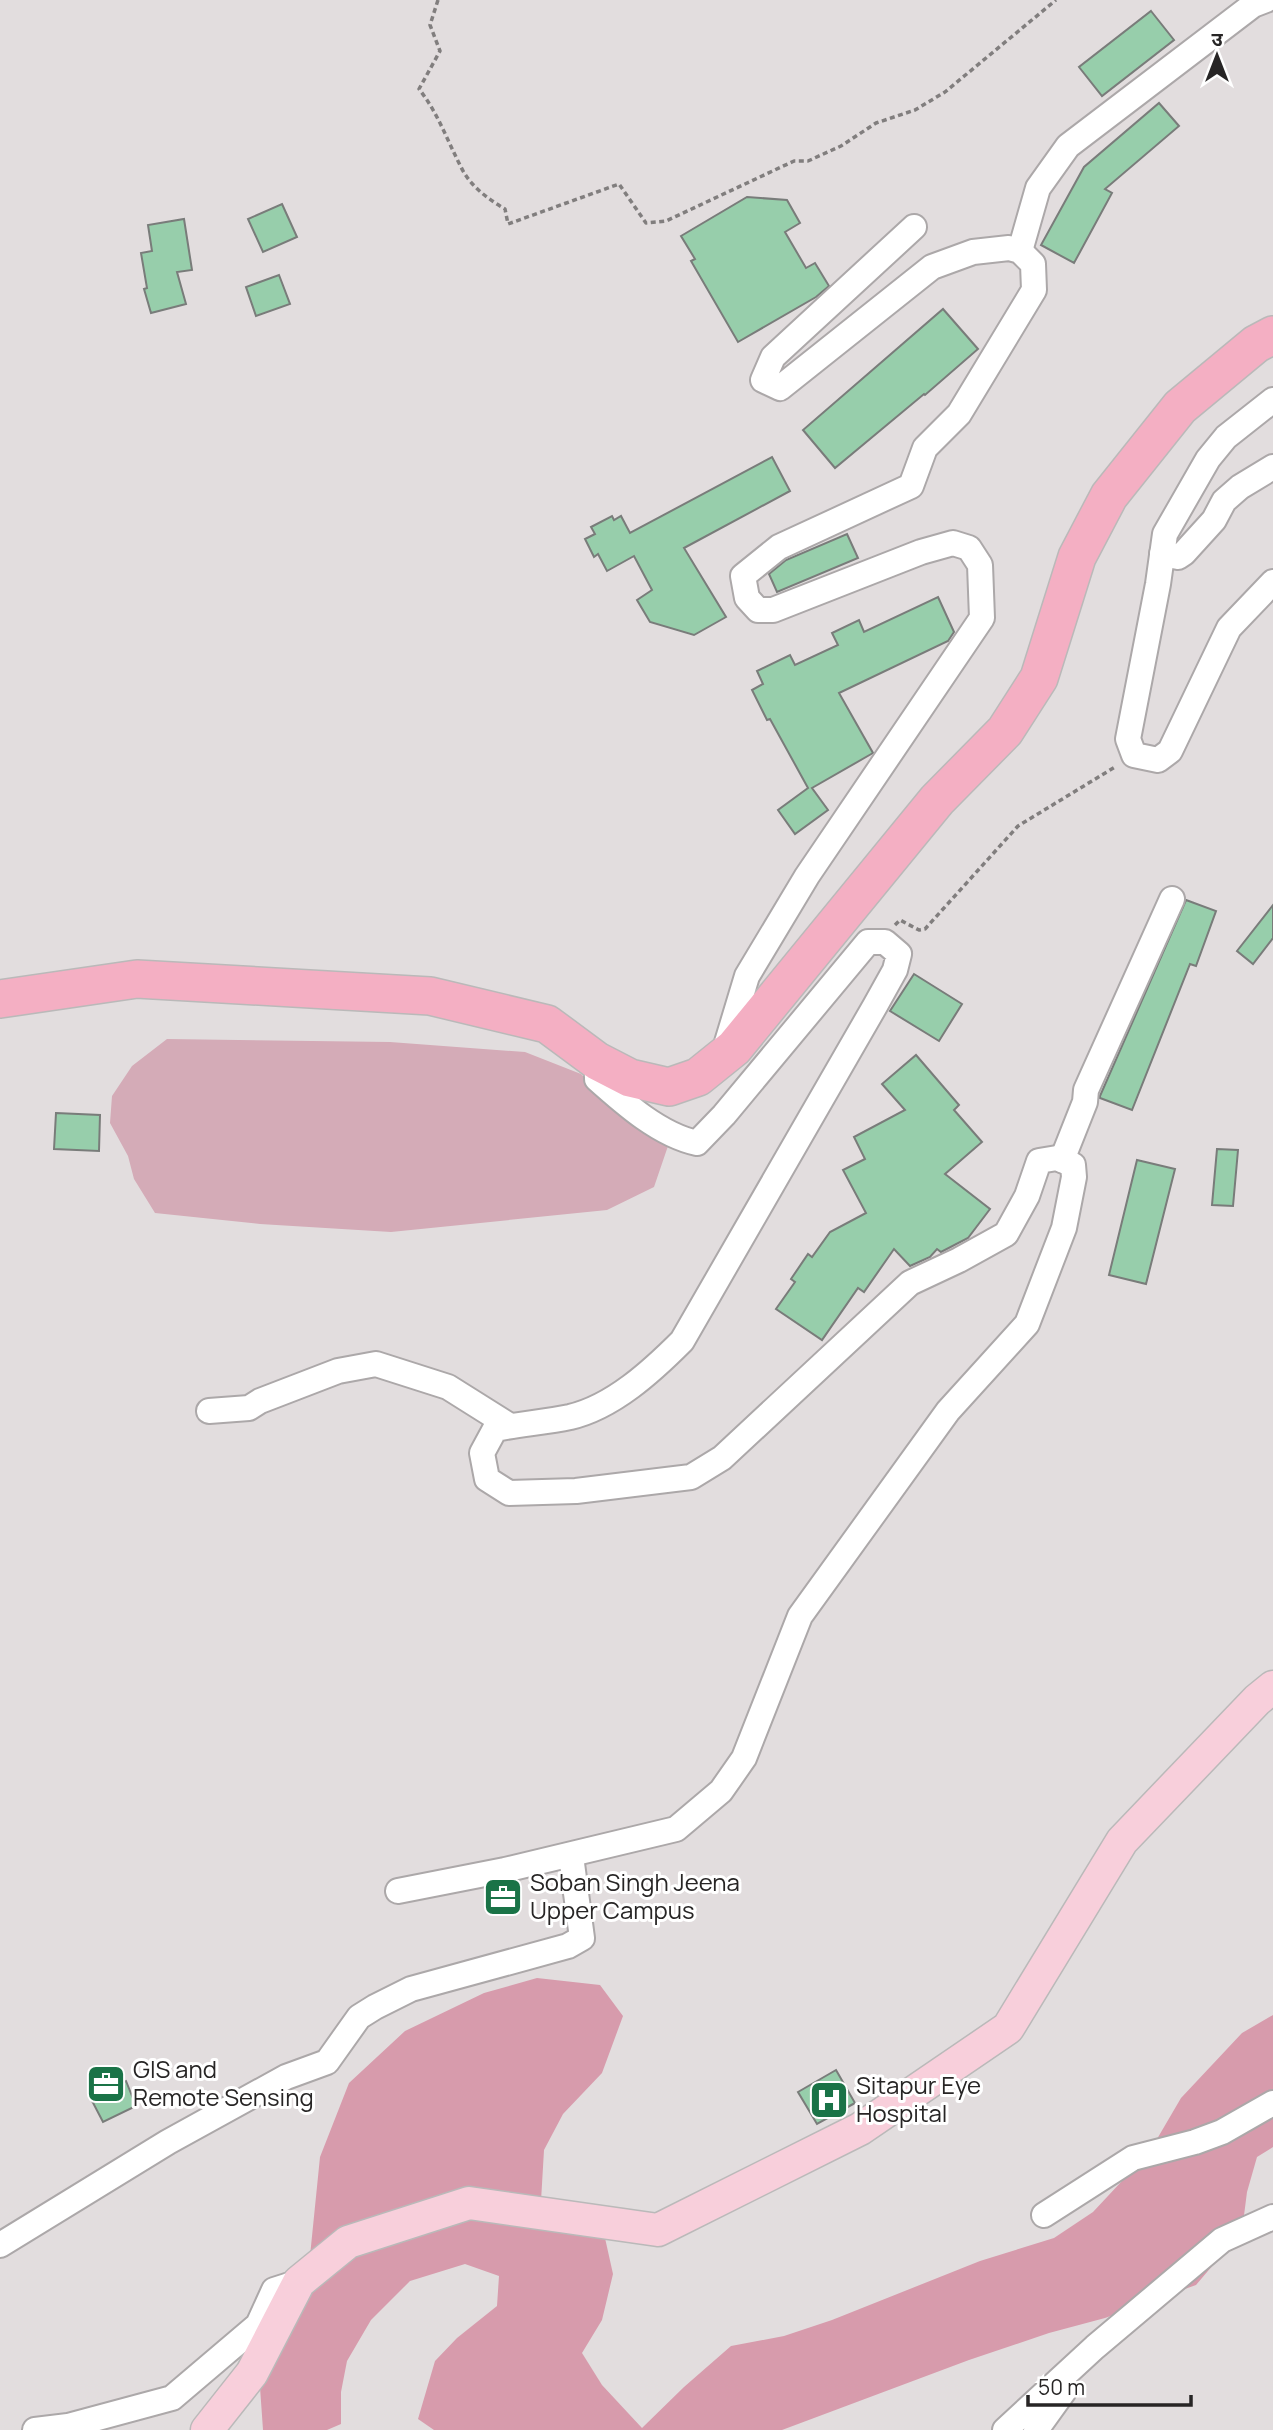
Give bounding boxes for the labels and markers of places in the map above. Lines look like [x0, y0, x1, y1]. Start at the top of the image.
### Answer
place label: Soban Singh Jeena Upper Campus [530, 1865, 740, 1926]
office icon: Soban Singh Jeena Upper Campus [482, 1876, 524, 1918]
place label: GIS and Remote Sensing [133, 2052, 314, 2113]
office icon: GIS and Remote Sensing [85, 2063, 127, 2105]
place label: Sitapur Eye Hospital [856, 2068, 981, 2129]
hospital icon: Sitapur Eye Hospital [808, 2079, 850, 2121]

